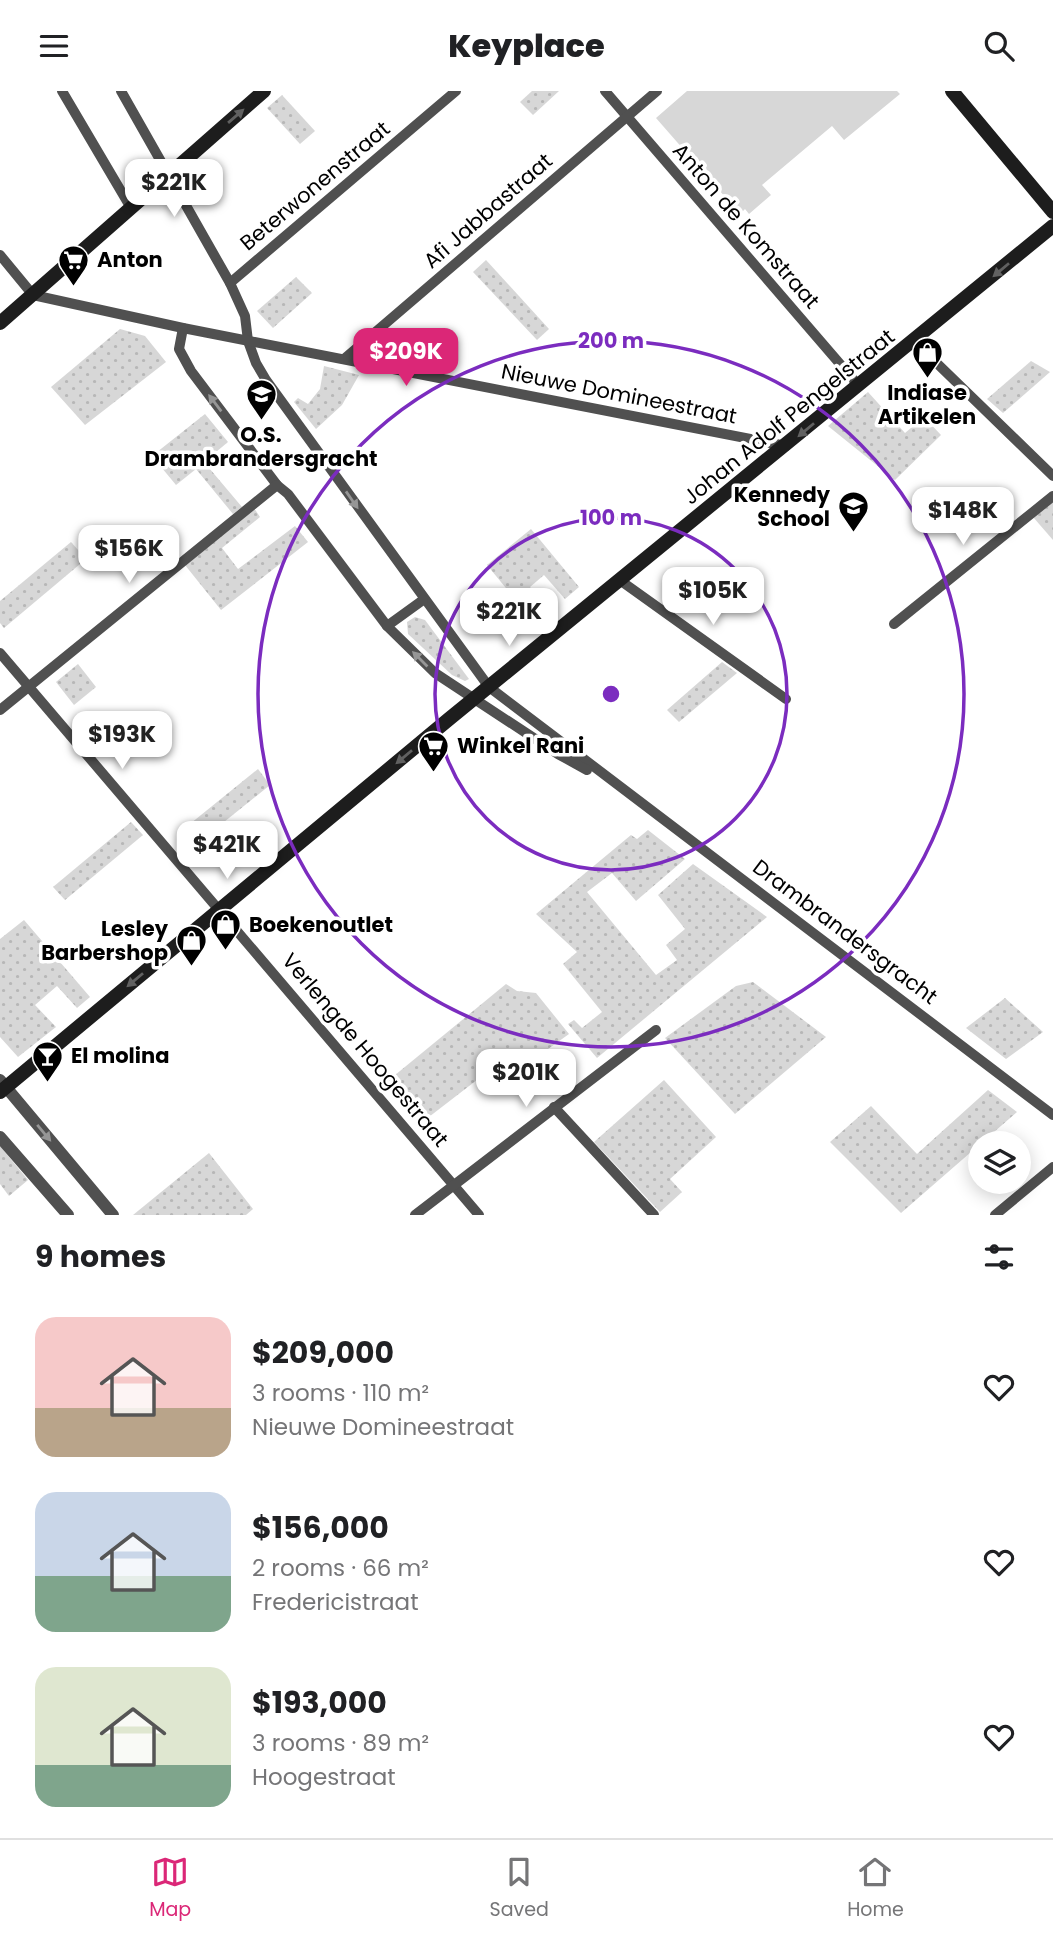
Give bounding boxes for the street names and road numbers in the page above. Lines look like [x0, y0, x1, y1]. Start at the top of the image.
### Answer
street label: Beterwonenstraat [234, 114, 396, 257]
street label: Anton de Komstraat [666, 137, 826, 315]
street label: Afi Jabbastraat [417, 146, 558, 275]
street label: Johan Adolf Pengelstraat [677, 322, 900, 511]
street label: Nieuwe Domineestraat [499, 356, 739, 431]
street label: Drambrandersgracht [747, 853, 944, 1011]
street label: Verlengde Hoogestraat [276, 947, 455, 1153]

